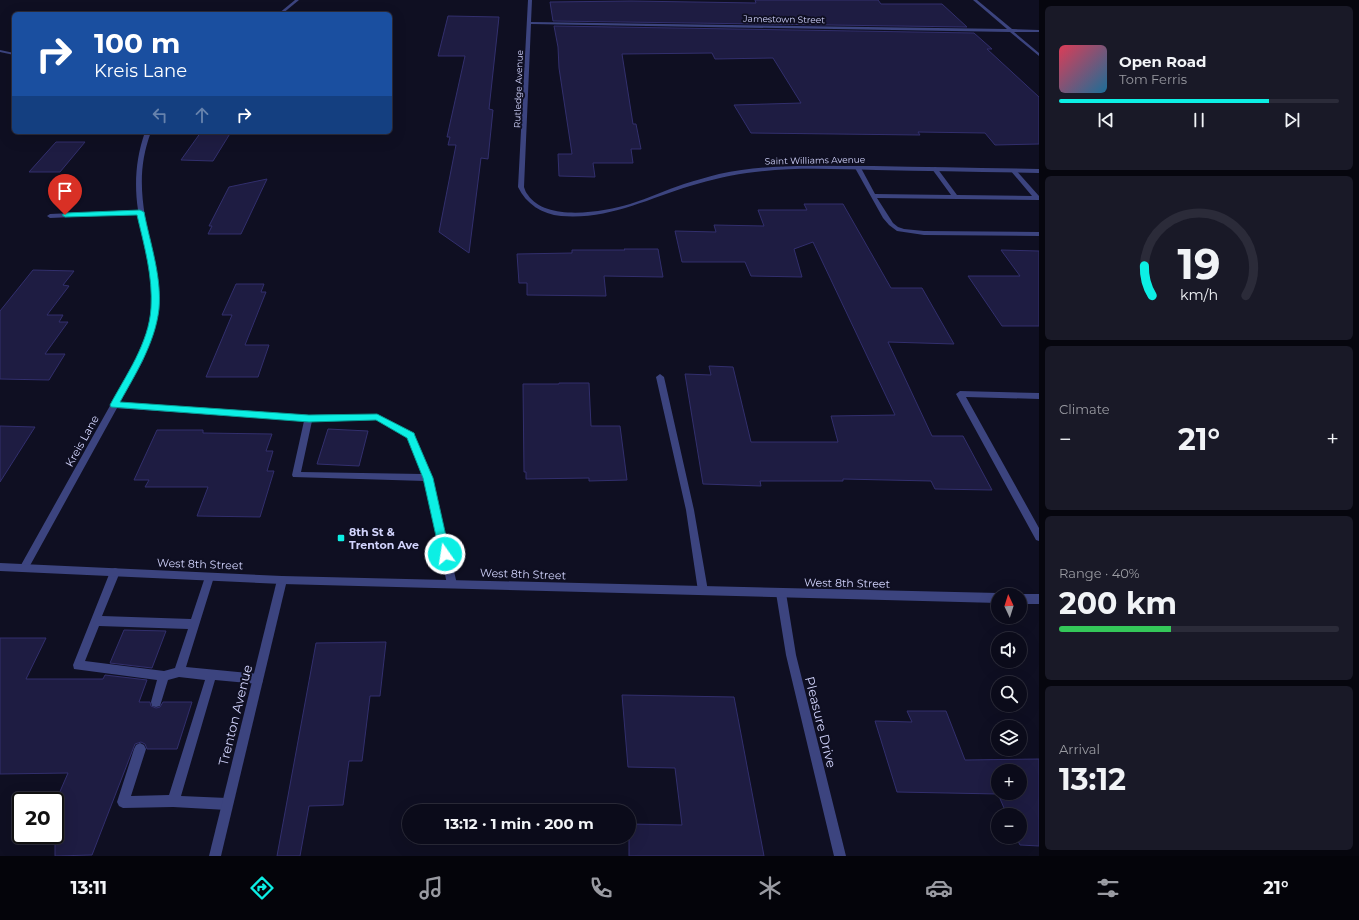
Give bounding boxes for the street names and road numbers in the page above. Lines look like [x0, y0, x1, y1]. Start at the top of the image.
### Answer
street label: Jamestown Street [742, 13, 825, 25]
street label: Rutledge Avenue [511, 49, 525, 128]
street label: Saint Williams Avenue [765, 154, 866, 166]
street label: Kreis Lane [62, 412, 102, 469]
street label: West 8th Street [157, 556, 244, 573]
street label: West 8th Street [480, 566, 567, 583]
street label: West 8th Street [804, 575, 891, 591]
street label: Trenton Avenue [215, 663, 255, 767]
street label: Pleasure Drive [802, 675, 840, 769]

